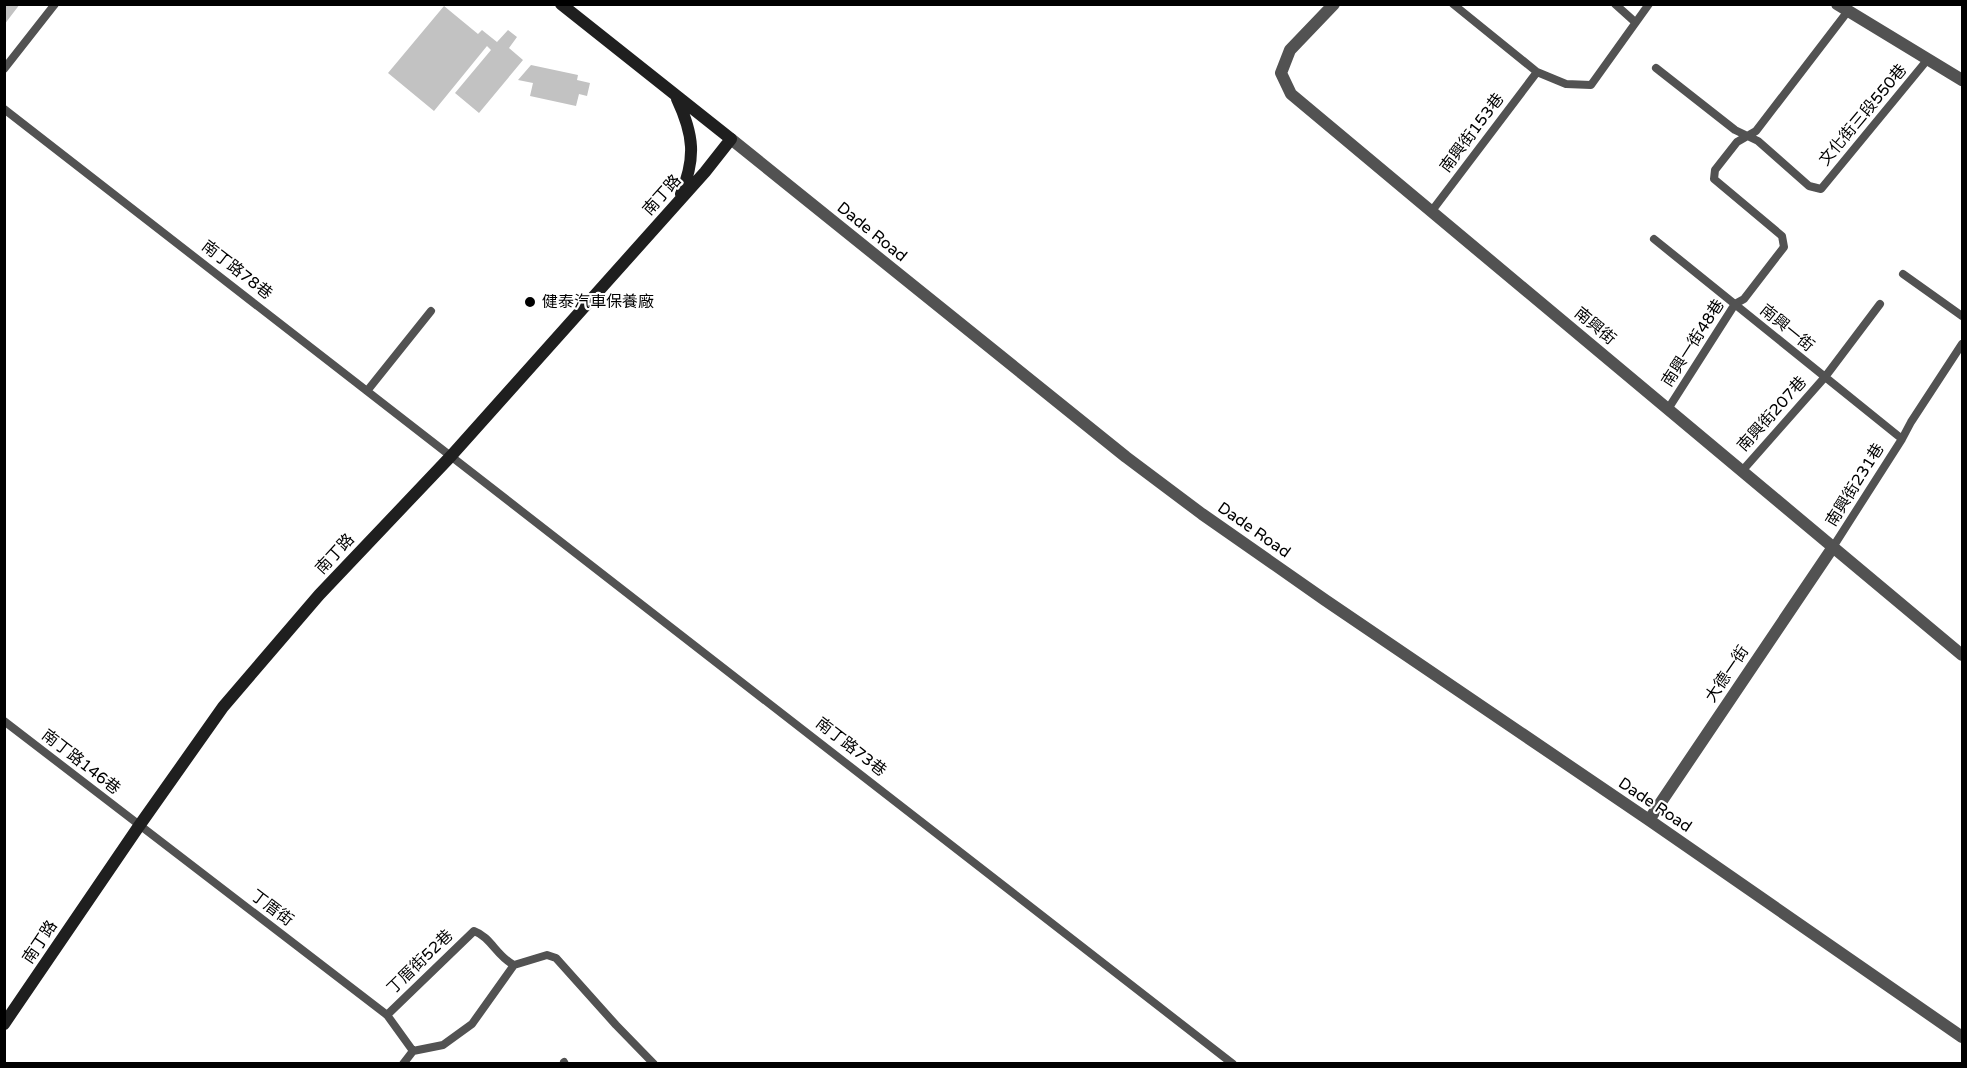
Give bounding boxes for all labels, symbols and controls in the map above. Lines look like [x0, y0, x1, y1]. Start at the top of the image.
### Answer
street label: 文化街三段550巷 [1815, 60, 1911, 170]
street label: 南興街153巷 [1436, 89, 1508, 177]
street label: 南丁路 [639, 170, 685, 220]
street label: Dade Road [833, 198, 911, 266]
street label: 南丁路78巷 [198, 236, 276, 304]
place label: 健泰汽車保養廠 [542, 292, 654, 312]
marker: 健泰汽車保養廠 [523, 295, 537, 309]
street label: 南興一街48巷 [1657, 296, 1729, 390]
street label: 南興一街 [1756, 300, 1818, 356]
street label: 南興街 [1570, 303, 1620, 349]
street label: 南興街207巷 [1733, 372, 1811, 456]
street label: 南興街231巷 [1822, 440, 1888, 530]
street label: Dade Road [1214, 498, 1294, 562]
street label: 南丁路 [311, 530, 359, 578]
street label: 大德一街 [1701, 642, 1753, 706]
street label: 南丁路73巷 [812, 713, 890, 781]
street label: 南丁路146巷 [38, 725, 124, 799]
street label: Dade Road [1614, 773, 1696, 837]
street label: 丁厝街 [247, 886, 297, 930]
street label: 南丁路 [18, 917, 62, 967]
street label: 丁厝街52巷 [383, 926, 457, 998]

